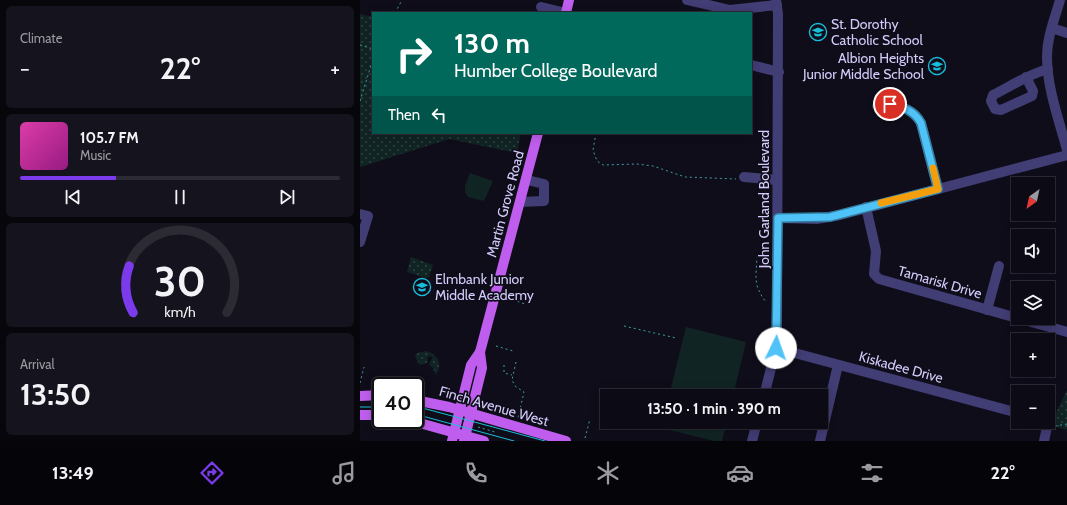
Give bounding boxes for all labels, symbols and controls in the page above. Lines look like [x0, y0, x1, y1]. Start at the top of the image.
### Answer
place label: St. Dorothy Catholic School [831, 15, 924, 49]
school or university icon: St. Dorothy Catholic School [808, 22, 828, 42]
text: 130 m [454, 26, 530, 60]
icon: right [388, 28, 440, 80]
text: Climate [20, 30, 62, 46]
place label: Albion Heights Junior Middle School [802, 49, 925, 83]
text: 22° [160, 50, 200, 87]
text: − [20, 55, 30, 82]
text: + [330, 55, 340, 82]
school or university icon: Albion Heights Junior Middle School [927, 56, 947, 76]
text: Humber College Boulevard [454, 60, 657, 82]
pin [873, 87, 907, 121]
icon: arrive [879, 93, 901, 115]
icon: left [428, 104, 450, 126]
text: Then [388, 106, 420, 124]
text: 105.7 FM [80, 129, 139, 147]
street label: John Garland Boulevard [755, 130, 773, 269]
text: Music [80, 147, 111, 163]
street label: Martin Grove Road [482, 149, 528, 259]
north arrow [1011, 177, 1055, 221]
map controls [1011, 177, 1055, 429]
icon: previous [62, 186, 84, 208]
icon: pause [169, 186, 191, 208]
icon: next [276, 186, 298, 208]
button: sound [1011, 229, 1055, 273]
text: 30 [154, 255, 206, 305]
street label: Tamarisk Drive [896, 261, 984, 303]
place label: Elmbank Junior Middle Academy [435, 270, 534, 304]
school or university icon: Elmbank Junior Middle Academy [412, 277, 432, 297]
button: layers [1011, 281, 1055, 325]
text: km/h [164, 302, 196, 320]
position arrow [755, 327, 797, 369]
button: + [1011, 333, 1055, 377]
street label: Kiskadee Drive [857, 347, 945, 387]
text: Arrival [20, 356, 55, 372]
text: 13:50 [20, 376, 91, 413]
speed limit sign: 40 [372, 377, 424, 429]
street label: Finch Avenue West [437, 382, 551, 430]
button: − [1011, 385, 1055, 429]
text: 13:50 · 1 min · 390 m [647, 400, 781, 418]
icon: directions [198, 459, 226, 487]
icon: music [330, 459, 358, 487]
icon: phone [462, 459, 490, 487]
icon: climate [594, 459, 622, 487]
icon: car [726, 459, 754, 487]
icon: filters [858, 459, 886, 487]
text: 13:49 [52, 462, 94, 484]
text: 22° [991, 462, 1015, 484]

